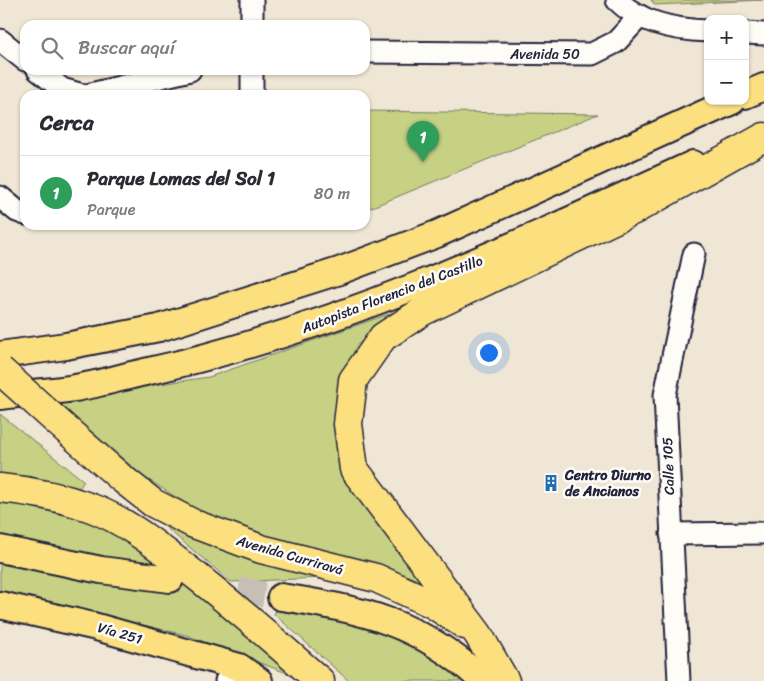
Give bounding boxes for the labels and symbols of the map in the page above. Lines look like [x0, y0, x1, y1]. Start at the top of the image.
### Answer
street label: Avenida 50 [509, 42, 580, 67]
pin: 1 [407, 121, 439, 162]
street label: Autopista Florencio del Castillo [297, 248, 487, 341]
your location [476, 340, 502, 366]
street label: Calle 105 [655, 436, 682, 495]
place label: Centro Diurno de Ancianos [564, 463, 652, 504]
building icon: Centro Diurno de Ancianos [541, 473, 561, 493]
street label: Avenida Curriravá [232, 528, 346, 583]
street label: Vía 251 [95, 615, 145, 652]

